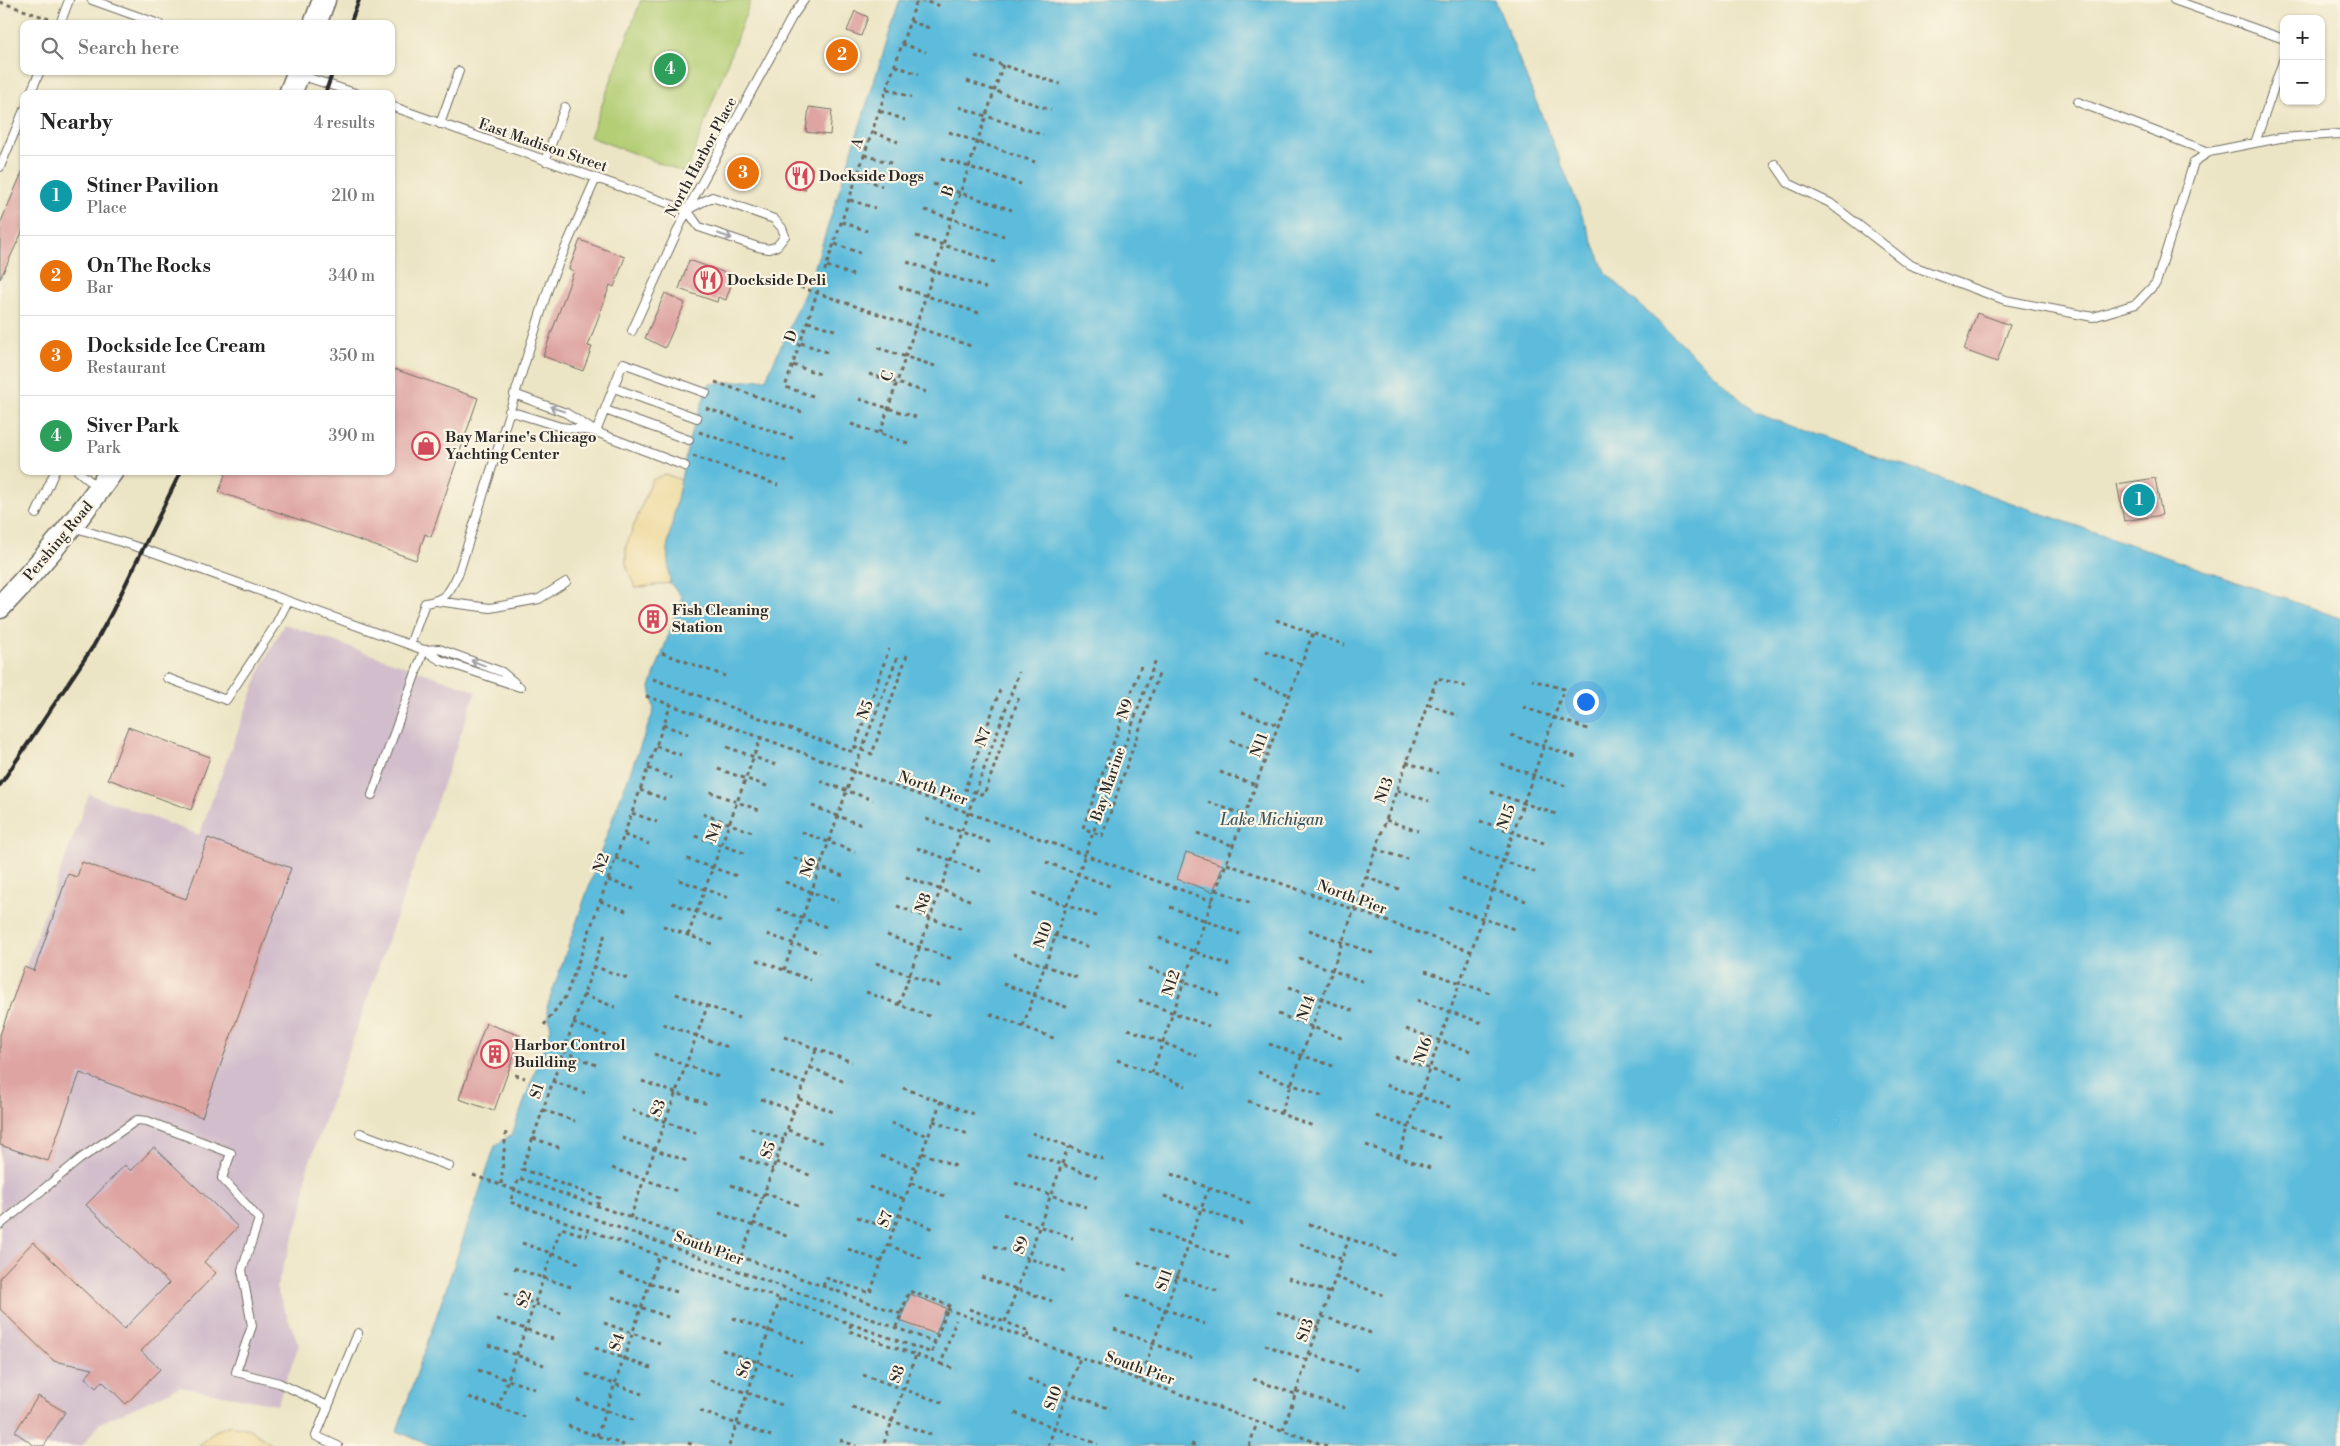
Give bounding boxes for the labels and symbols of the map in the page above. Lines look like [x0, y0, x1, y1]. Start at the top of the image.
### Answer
pin: 2 [826, 36, 858, 74]
pin: 4 [654, 50, 686, 88]
street label: North Harbor Place [662, 94, 741, 221]
street label: East Madison Street [476, 114, 610, 177]
street label: A [846, 135, 868, 152]
pin: 3 [727, 154, 759, 192]
restaurant icon: Dockside Dogs [785, 161, 815, 191]
place label: Dockside Dogs [819, 167, 924, 186]
street label: B [937, 183, 959, 200]
one-way arrow [717, 232, 732, 241]
restaurant icon: Dockside Deli [693, 265, 723, 295]
place label: Dockside Deli [727, 271, 826, 290]
street label: D [781, 328, 802, 345]
street label: C [877, 368, 898, 384]
one-way arrow [549, 404, 565, 414]
place label: Bay Marine's Chicago Yachting Center [445, 428, 597, 464]
shop icon: Bay Marine's Chicago Yachting Center [411, 431, 441, 461]
pin: 1 [2123, 481, 2155, 519]
street label: Pershing Road [19, 497, 98, 585]
place label: Fish Cleaning Station [672, 601, 769, 637]
building icon: Fish Cleaning Station [638, 604, 668, 634]
one-way arrow [471, 658, 486, 667]
your location [1573, 689, 1599, 715]
street label: N9 [1113, 696, 1138, 722]
street label: N5 [853, 698, 878, 723]
street label: N7 [971, 725, 996, 749]
street label: N11 [1246, 730, 1273, 760]
street label: Bay Marine [1087, 744, 1130, 825]
street label: North Pier [895, 767, 971, 810]
street label: N13 [1371, 775, 1398, 806]
street label: N15 [1493, 802, 1520, 833]
water label: Lake Michigan [1219, 810, 1325, 830]
street label: N4 [702, 819, 727, 845]
street label: N2 [589, 851, 614, 876]
street label: N6 [796, 854, 821, 880]
street label: North Pier [1314, 876, 1390, 919]
street label: N8 [911, 890, 936, 916]
street label: N10 [1030, 919, 1057, 951]
street label: N12 [1158, 968, 1185, 999]
street label: N14 [1293, 993, 1320, 1024]
street label: N16 [1410, 1035, 1437, 1066]
place label: Harbor Control Building [514, 1036, 625, 1072]
building icon: Harbor Control Building [480, 1039, 510, 1069]
street label: S1 [526, 1080, 549, 1101]
street label: S3 [647, 1097, 670, 1119]
street label: S5 [757, 1139, 780, 1161]
street label: S7 [874, 1208, 897, 1230]
street label: South Pier [672, 1227, 747, 1270]
street label: S9 [1010, 1234, 1033, 1257]
street label: S11 [1152, 1266, 1177, 1294]
street label: S2 [513, 1288, 536, 1310]
street label: S13 [1293, 1316, 1318, 1344]
street label: S4 [606, 1331, 629, 1354]
street label: South Pier [1103, 1347, 1178, 1390]
street label: S6 [733, 1358, 756, 1381]
street label: S8 [885, 1363, 909, 1386]
street label: S10 [1040, 1383, 1067, 1413]

